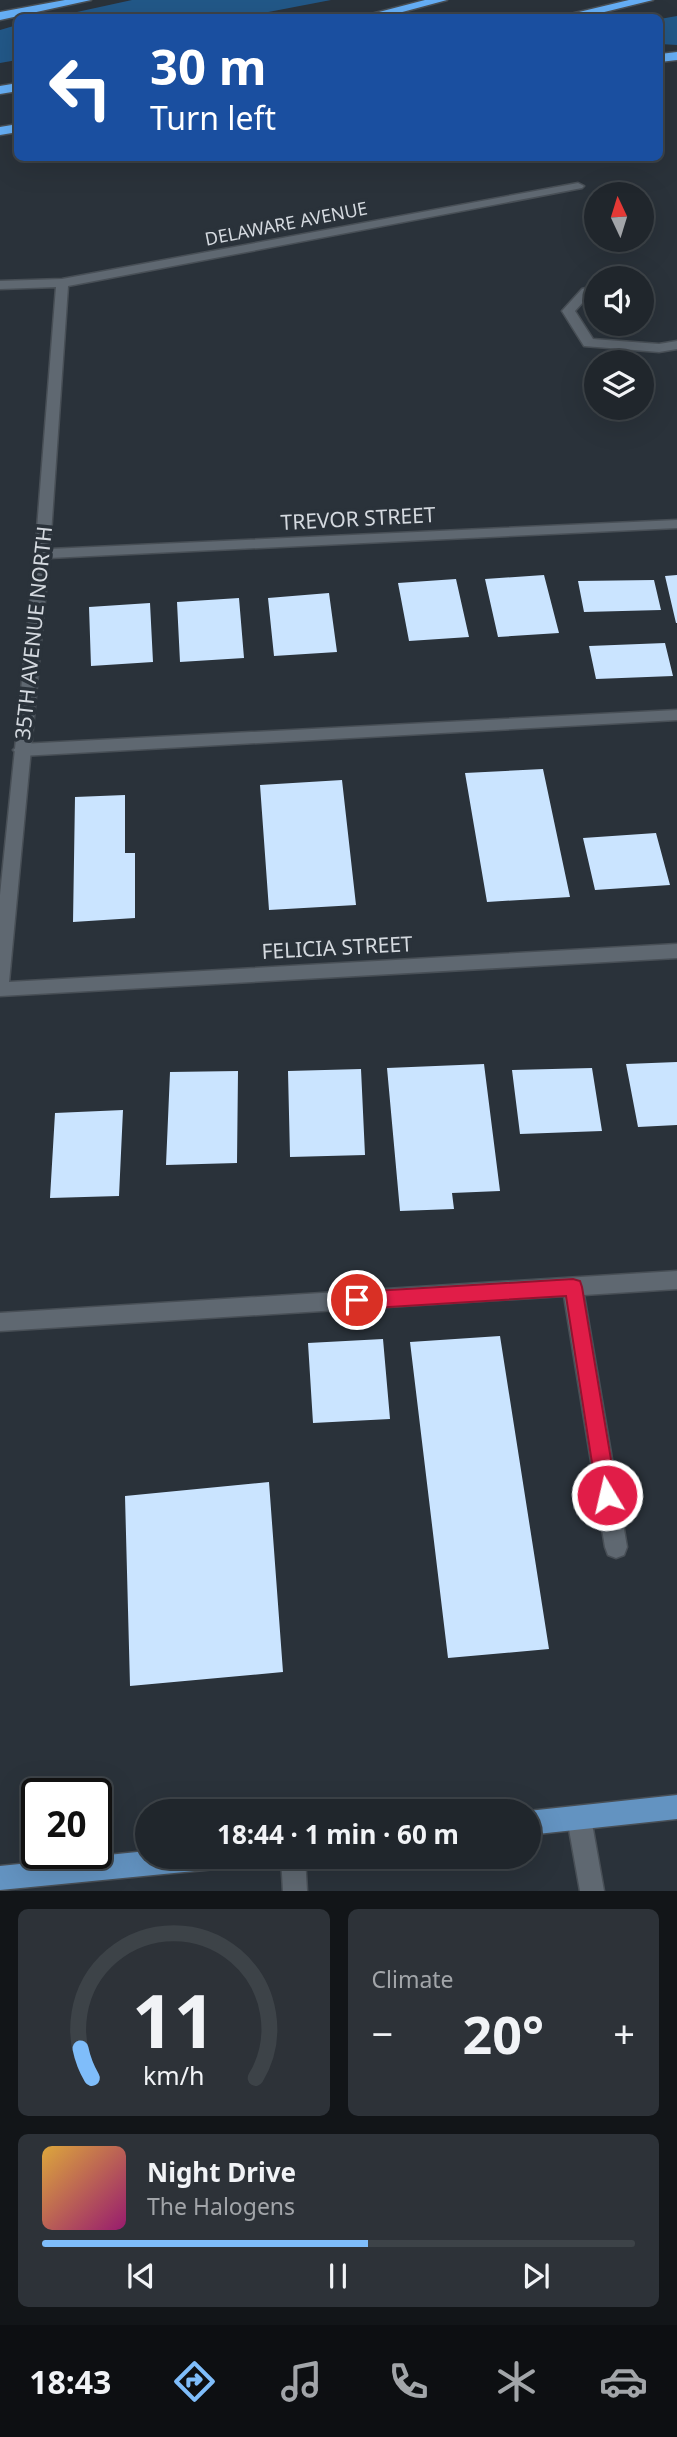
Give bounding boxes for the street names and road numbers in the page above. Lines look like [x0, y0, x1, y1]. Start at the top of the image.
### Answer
street label: DELAWARE AVENUE [203, 195, 369, 251]
street label: TREVOR STREET [280, 500, 436, 536]
street label: 35TH AVENUE NORTH [8, 525, 58, 741]
street label: FELICIA STREET [261, 929, 414, 965]

